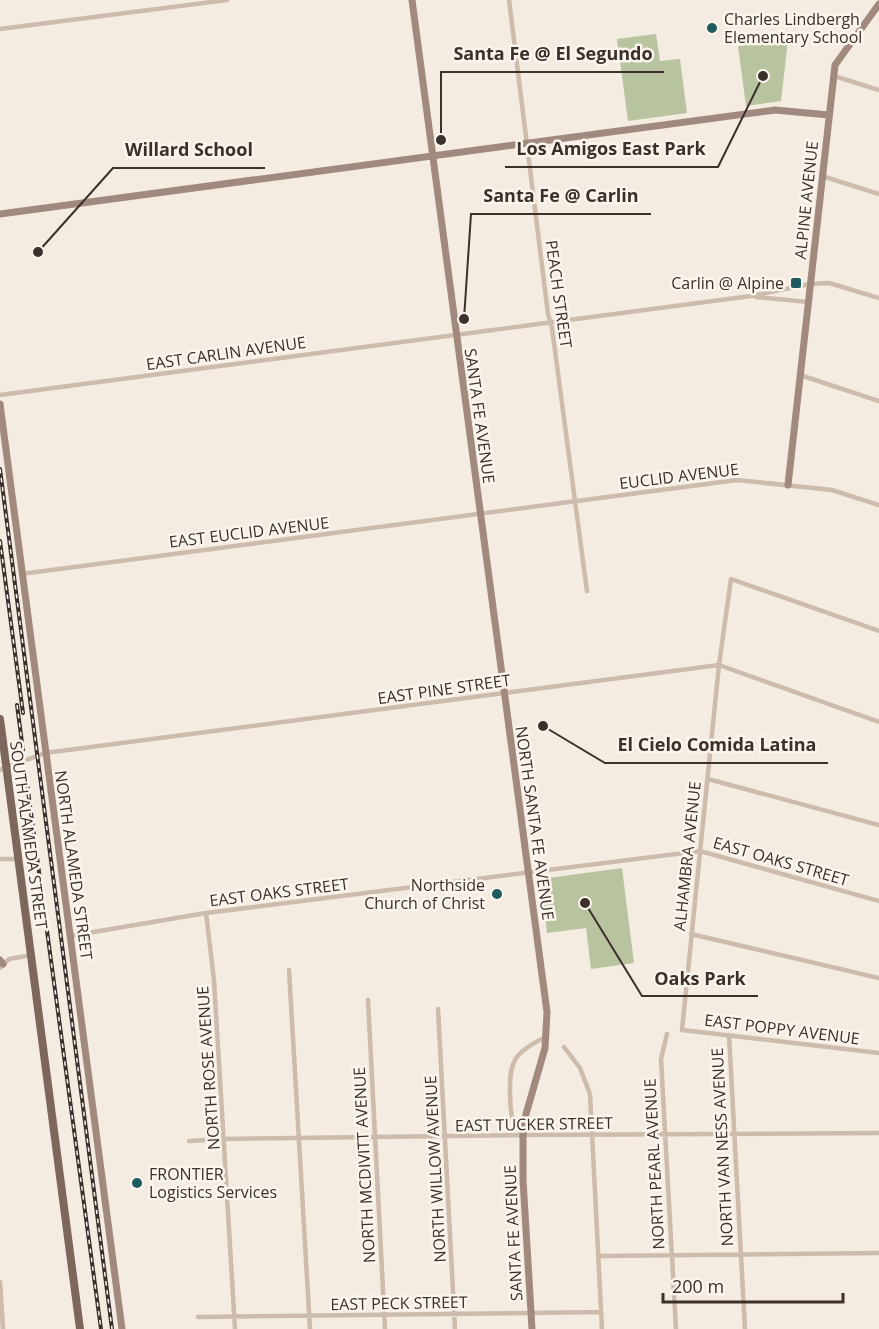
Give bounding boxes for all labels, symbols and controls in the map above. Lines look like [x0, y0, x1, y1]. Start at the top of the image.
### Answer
place label: Charles Lindbergh Elementary School [724, 8, 862, 48]
marker: Charles Lindbergh Elementary School [705, 21, 719, 35]
callout: Santa Fe @ El Segundo [441, 36, 664, 72]
text: Santa Fe @ El Segundo [453, 41, 653, 65]
callout: Los Amigos East Park [505, 131, 718, 167]
callout: Willard School [113, 132, 265, 168]
text: Los Amigos East Park [516, 136, 707, 160]
text: Willard School [125, 137, 253, 161]
street label: ALPINE AVENUE [789, 140, 823, 260]
callout: Santa Fe @ Carlin [471, 178, 651, 214]
text: Santa Fe @ Carlin [483, 183, 639, 207]
street label: PEACH STREET [541, 239, 577, 350]
place label: Carlin @ Alpine [671, 272, 784, 294]
marker: Carlin @ Alpine [789, 276, 803, 290]
street label: EAST CARLIN AVENUE [145, 331, 307, 375]
street label: SANTA FE AVENUE [460, 347, 500, 485]
street label: EUCLID AVENUE [618, 458, 740, 494]
street label: EAST EUCLID AVENUE [168, 511, 330, 553]
street label: EAST PINE STREET [376, 669, 512, 709]
street label: NORTH SANTA FE AVENUE [510, 725, 560, 921]
callout: El Cielo Comida Latina [605, 727, 828, 763]
text: El Cielo Comida Latina [618, 732, 816, 756]
street label: SOUTH ALAMEDA STREET [5, 740, 53, 931]
street label: NORTH ALAMEDA STREET [50, 769, 98, 961]
street label: ALHAMBRA AVENUE [668, 780, 706, 932]
street label: EAST OAKS STREET [711, 831, 852, 891]
street label: EAST OAKS STREET [208, 873, 350, 911]
place label: Northside Church of Christ [364, 874, 485, 914]
marker: Northside Church of Christ [490, 887, 504, 901]
callout: Oaks Park [642, 960, 758, 996]
text: Oaks Park [654, 966, 747, 990]
street label: NORTH ROSE AVENUE [191, 985, 225, 1151]
street label: EAST POPPY AVENUE [703, 1009, 861, 1049]
street label: NORTH VAN NESS AVENUE [706, 1047, 738, 1247]
street label: NORTH MCDIVITT AVENUE [348, 1066, 380, 1264]
street label: NORTH WILLOW AVENUE [419, 1075, 451, 1263]
street label: NORTH PEARL AVENUE [639, 1078, 669, 1250]
street label: EAST TUCKER STREET [455, 1112, 613, 1136]
place label: FRONTIER Logistics Services [149, 1163, 277, 1203]
street label: SANTA FE AVENUE [498, 1164, 528, 1302]
marker: FRONTIER Logistics Services [130, 1176, 144, 1190]
scale bar [663, 1266, 843, 1304]
text: 200 m [672, 1274, 724, 1298]
street label: EAST PECK STREET [330, 1291, 468, 1315]

